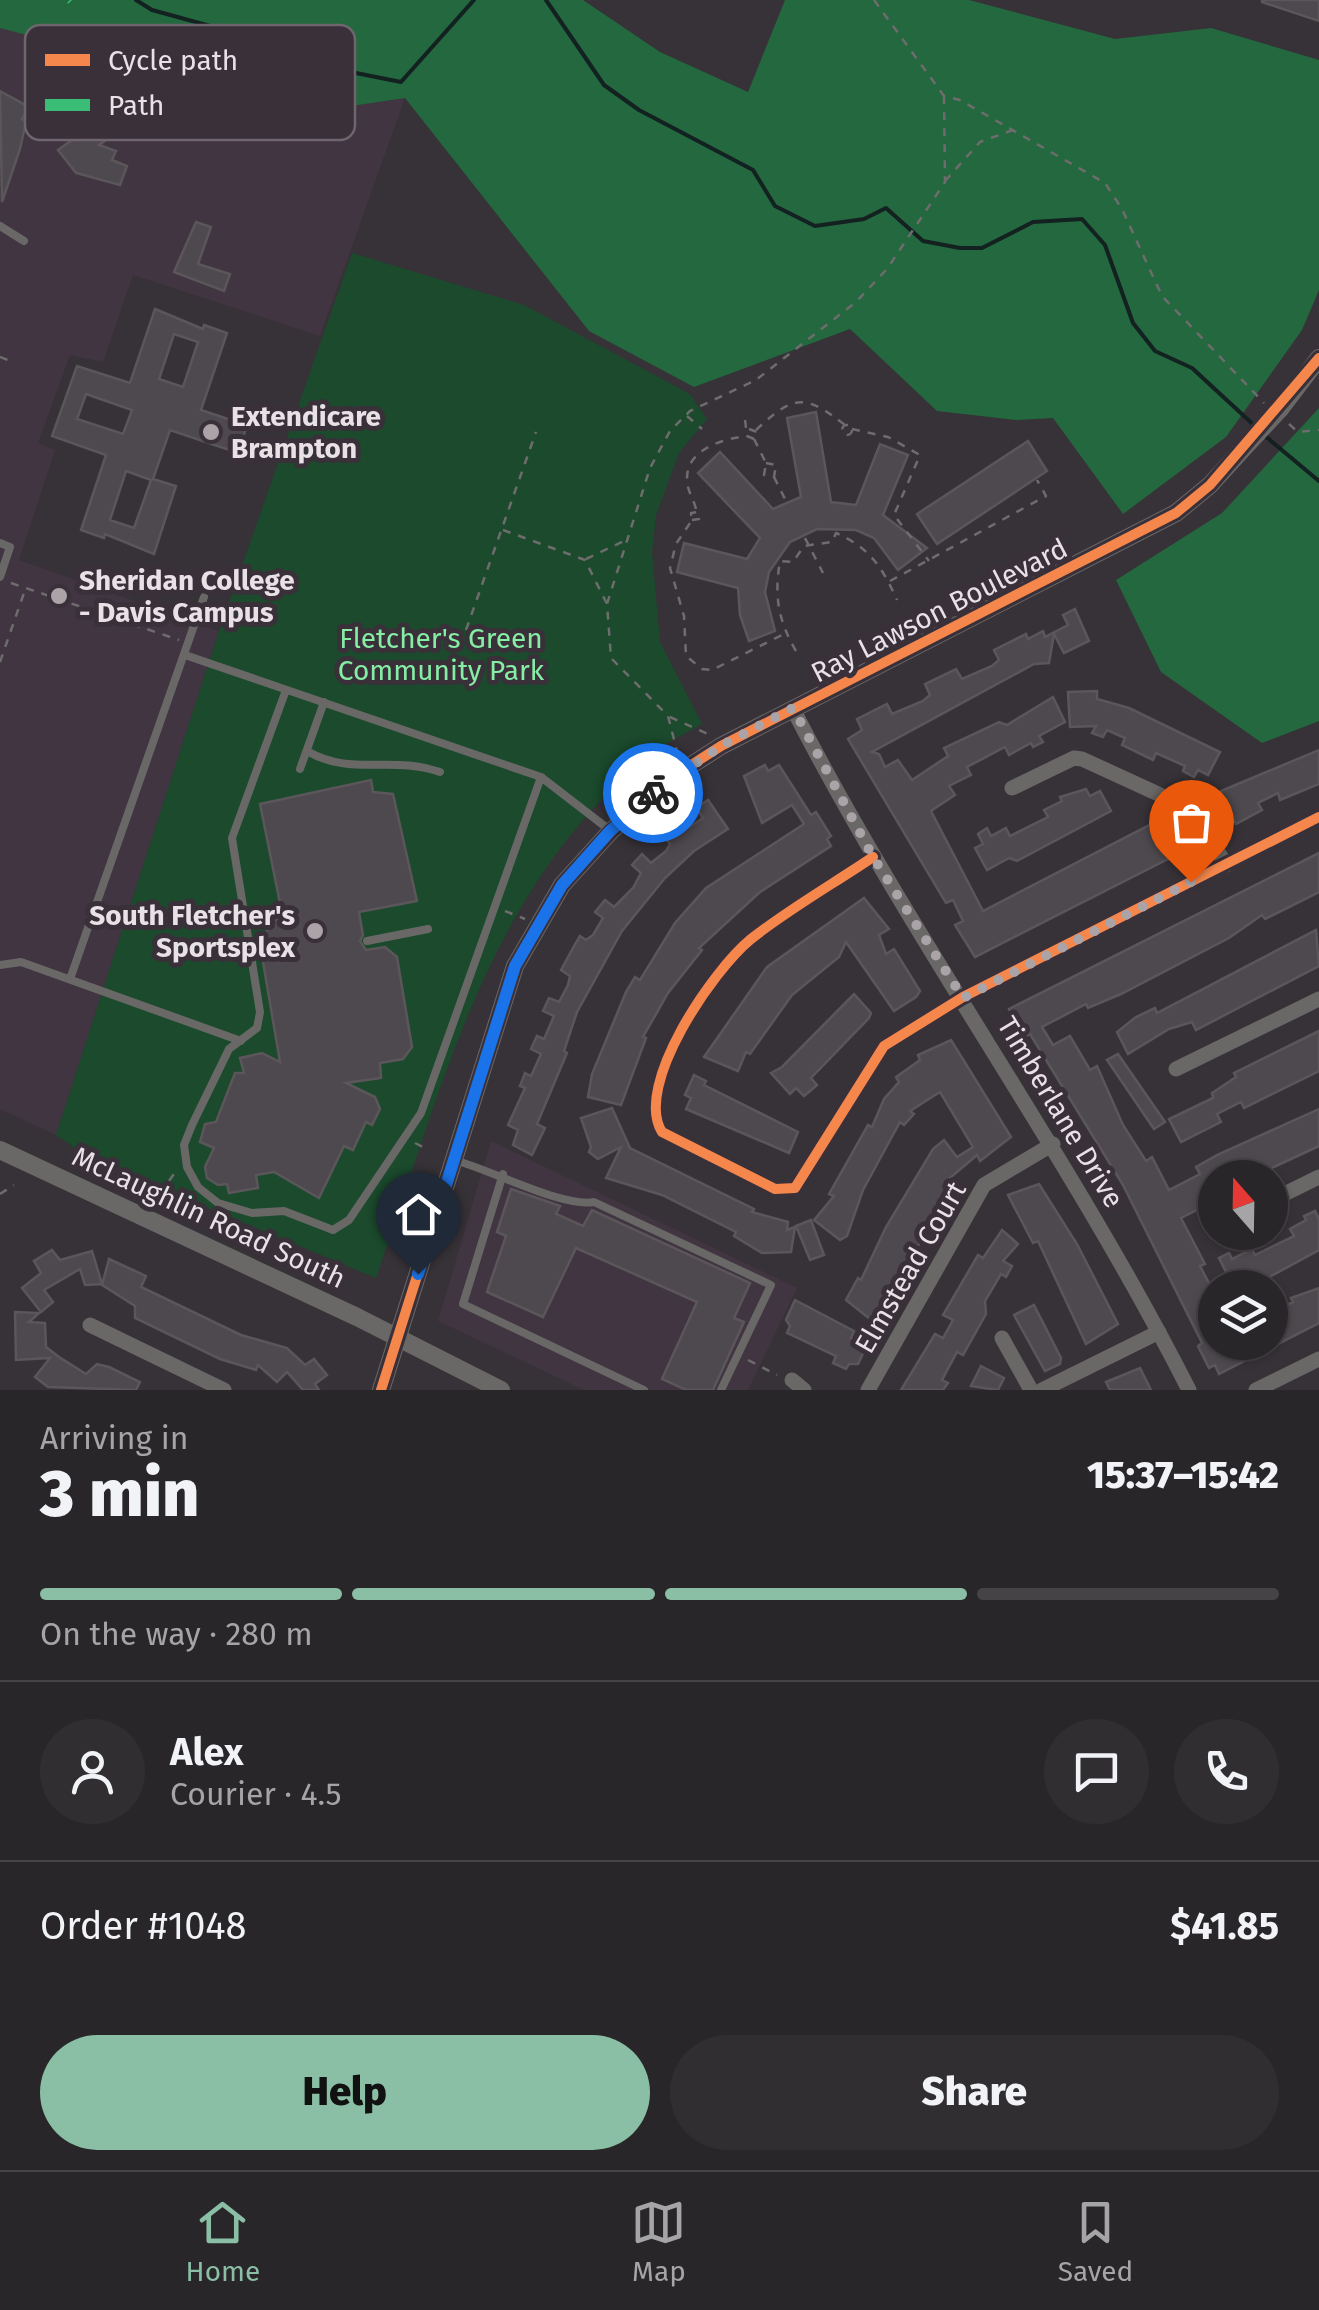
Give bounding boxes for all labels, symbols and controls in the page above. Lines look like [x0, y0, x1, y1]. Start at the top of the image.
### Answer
legend [25, 25, 355, 140]
text: Cycle path [108, 44, 238, 77]
text: Path [108, 89, 164, 122]
place label: Extendicare Brampton [231, 400, 381, 465]
marker: Extendicare Brampton [200, 421, 222, 443]
street label: Ray Lawson Boulevard [806, 532, 1073, 689]
place label: Sheridan College - Davis Campus [79, 564, 295, 629]
marker: Sheridan College - Davis Campus [48, 585, 70, 607]
park label: Fletcher's Green Community Park [338, 622, 545, 687]
courier [603, 743, 703, 843]
icon: bike [626, 766, 681, 821]
pin [1149, 780, 1234, 883]
icon: bag [1164, 795, 1219, 850]
place label: South Fletcher's Sportsplex [89, 899, 296, 964]
marker: South Fletcher's Sportsplex [304, 920, 326, 942]
street label: Timberlane Drive [991, 1011, 1131, 1214]
street label: McLaughlin Road South [67, 1140, 351, 1295]
north arrow [1198, 1160, 1288, 1250]
map controls [1198, 1160, 1288, 1360]
pin [376, 1172, 461, 1275]
street label: Elmstead Court [848, 1175, 973, 1359]
icon: home [391, 1187, 446, 1242]
button: layers [1198, 1270, 1288, 1360]
text: Arriving in [40, 1419, 188, 1457]
text: 15:37–15:42 [1087, 1452, 1279, 1498]
text: 3 min [40, 1455, 199, 1533]
text: On the way · 280 m [40, 1615, 313, 1653]
button: person [40, 1719, 145, 1824]
button: chat [1044, 1719, 1149, 1824]
button: phone [1174, 1719, 1279, 1824]
text: Alex [170, 1729, 243, 1775]
text: Courier · 4.5 [170, 1775, 341, 1813]
text: Order #1048 [40, 1903, 247, 1949]
text: $41.85 [1170, 1903, 1279, 1949]
button: Help [40, 2035, 650, 2150]
button: Share [670, 2035, 1279, 2150]
tab: Home [186, 2195, 260, 2288]
tab: Map [631, 2195, 686, 2288]
tab: Saved [1058, 2195, 1133, 2288]

